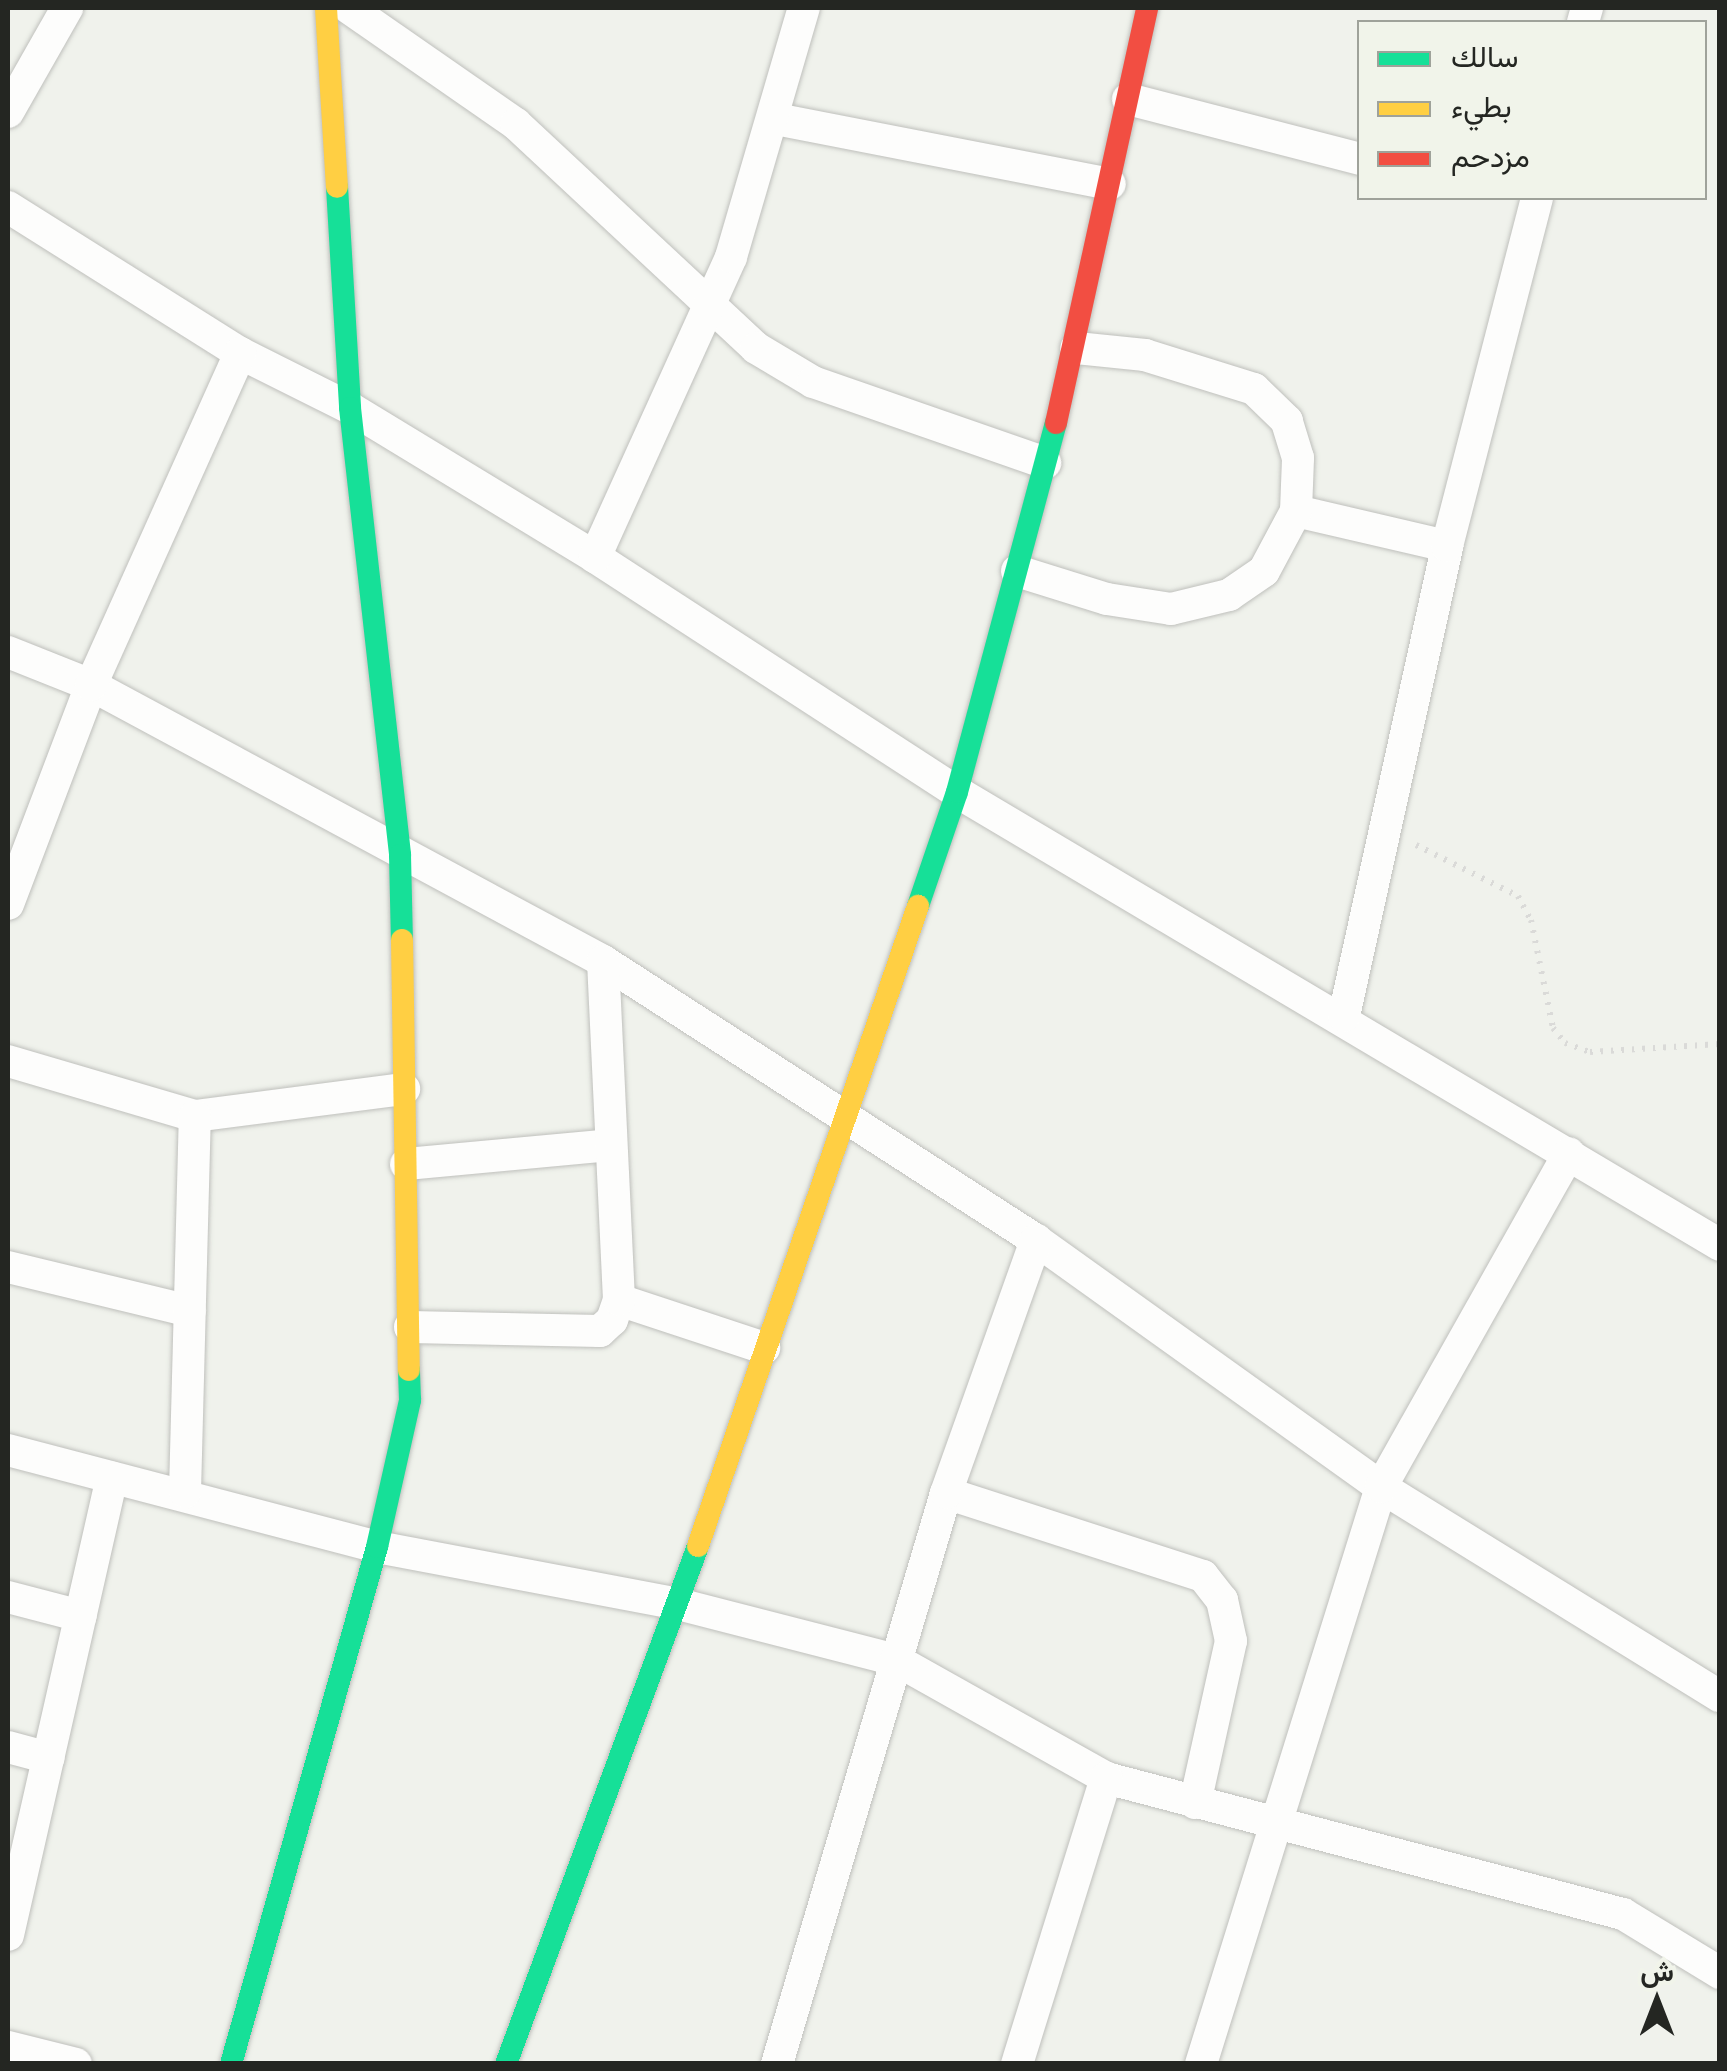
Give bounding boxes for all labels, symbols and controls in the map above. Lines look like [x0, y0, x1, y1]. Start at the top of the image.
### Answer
legend [1357, 20, 1707, 200]
text: سالك [1451, 37, 1518, 75]
text: بطيء [1451, 87, 1512, 125]
text: مزدحم [1451, 137, 1530, 175]
north arrow [1607, 1951, 1707, 2051]
text: ش [1640, 1953, 1674, 1988]

